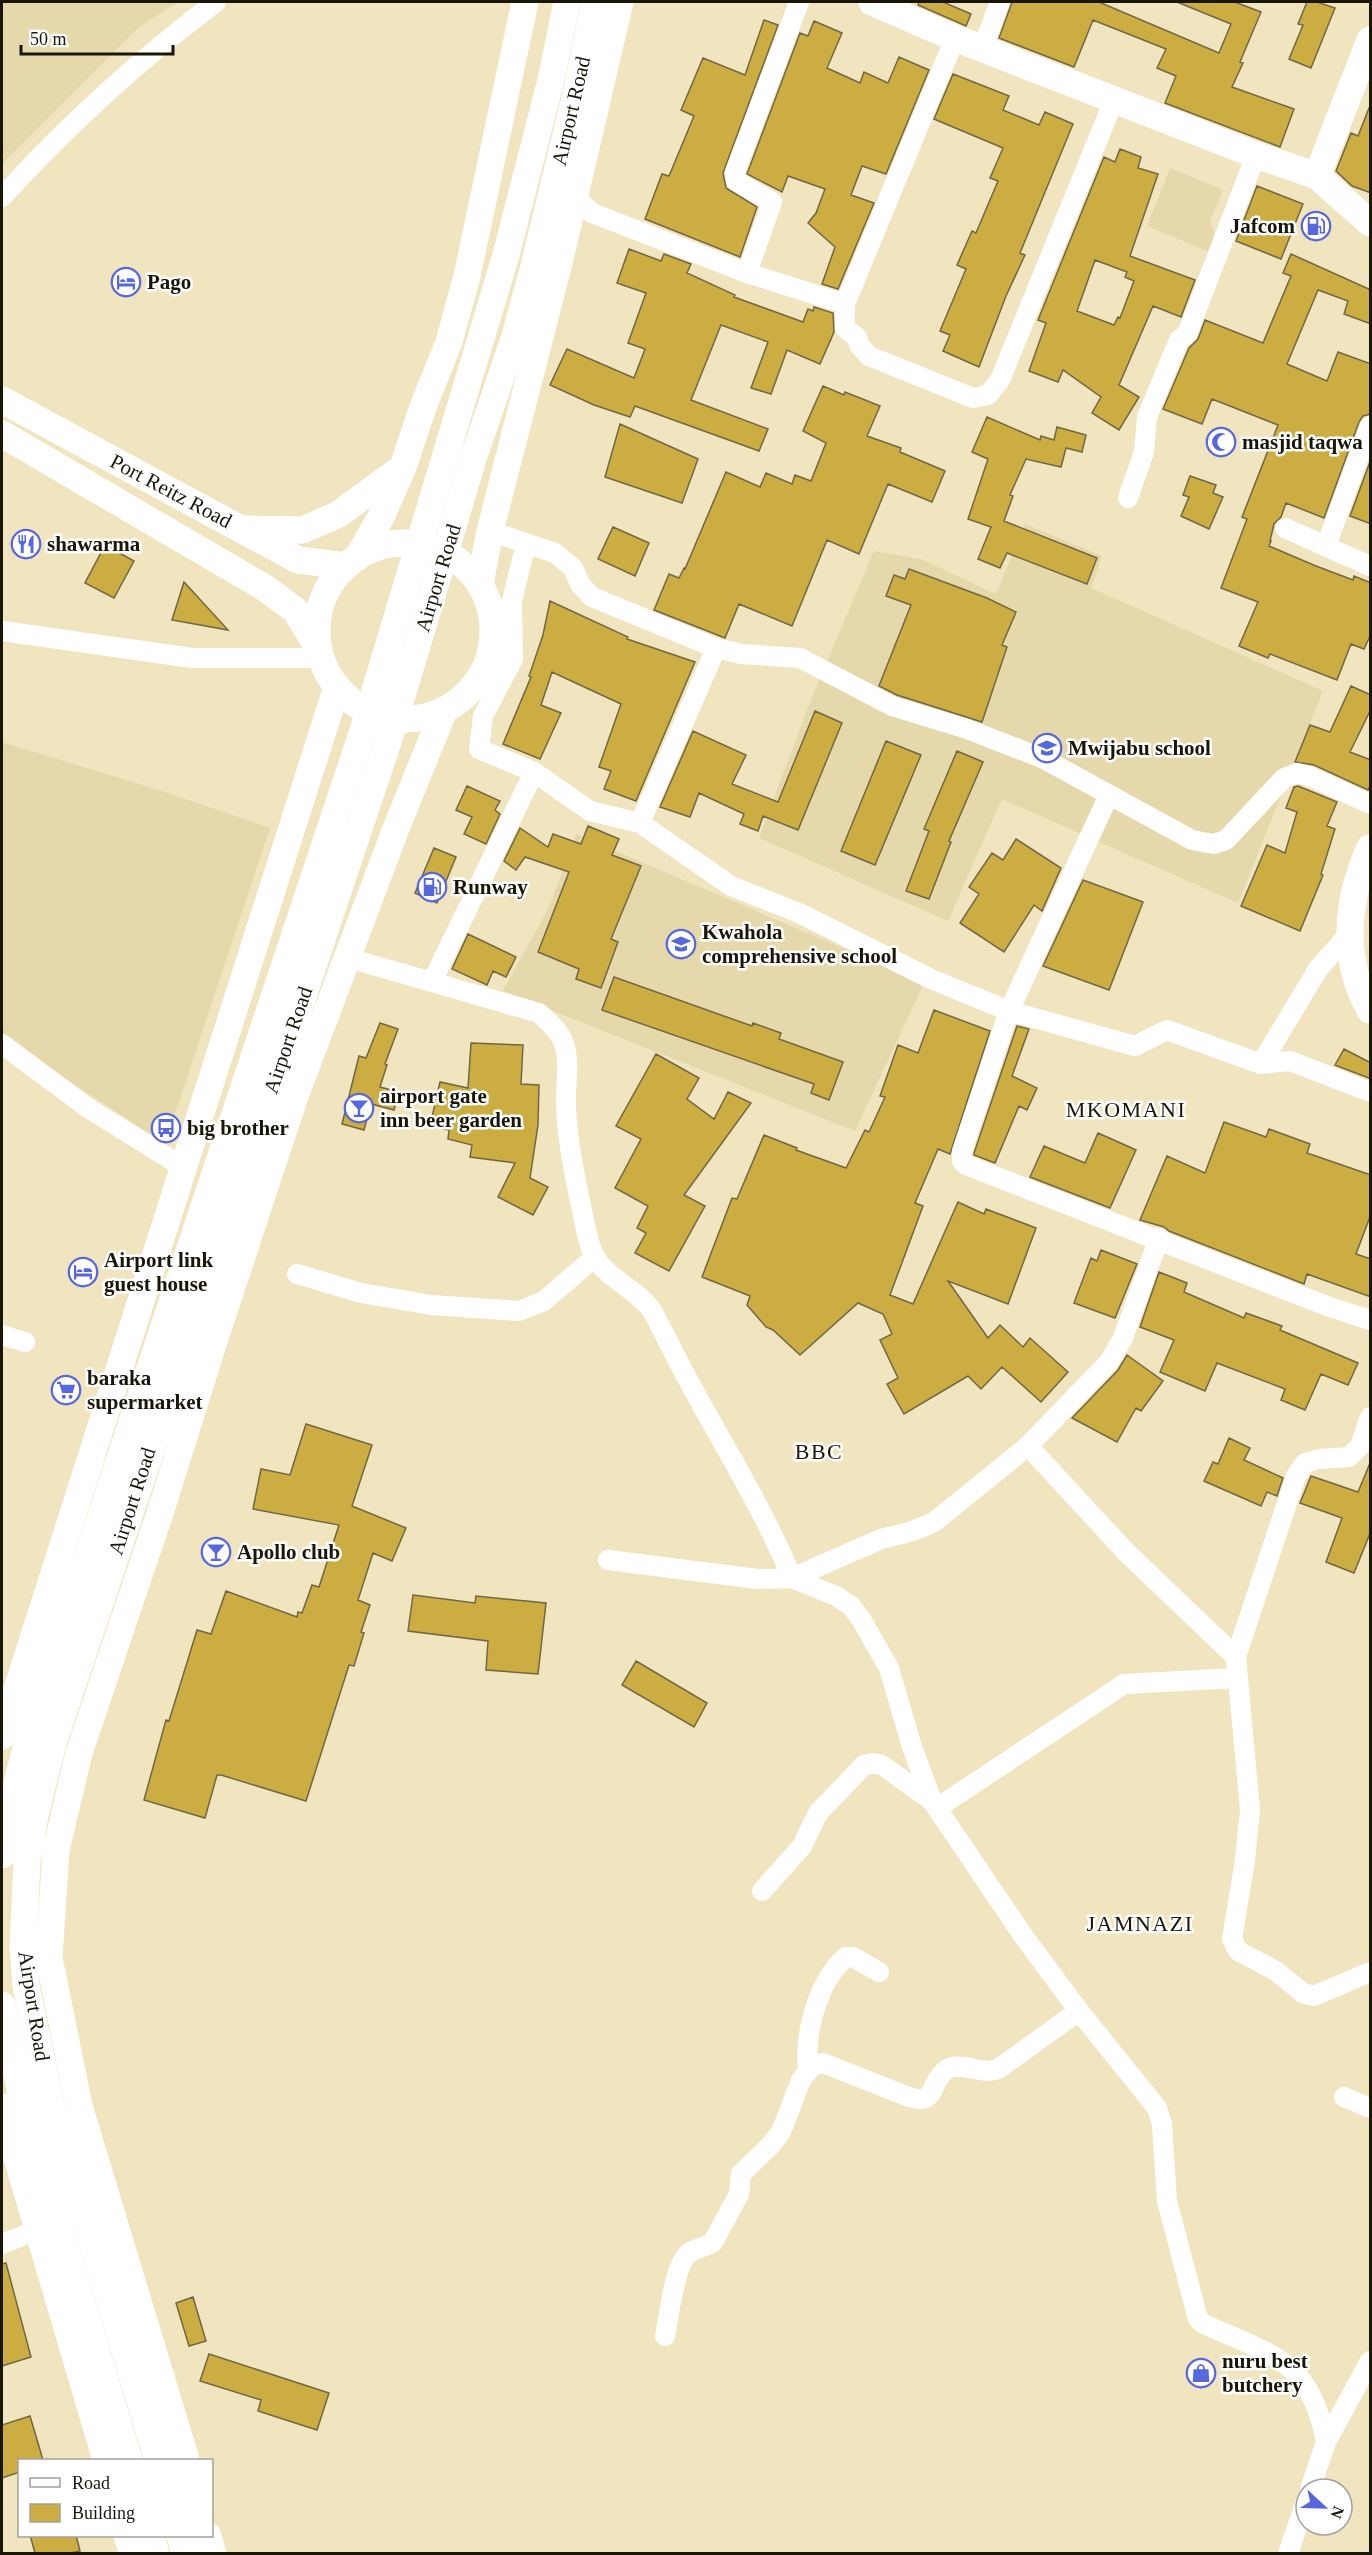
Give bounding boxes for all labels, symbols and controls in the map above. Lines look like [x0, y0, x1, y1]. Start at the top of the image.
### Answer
scale bar [21, 18, 172, 56]
text: 50 m [30, 29, 67, 49]
street label: Airport Road [547, 54, 595, 168]
fuel station icon: Jafcom [1300, 210, 1332, 242]
place label: Jafcom [1230, 214, 1296, 238]
hotel icon: Pago [110, 266, 142, 298]
place label: Pago [147, 270, 191, 294]
mosque icon: masjid taqwa [1205, 426, 1237, 458]
place label: masjid taqwa [1242, 430, 1363, 454]
street label: Port Reitz Road [106, 449, 236, 533]
street label: Airport Road [410, 521, 466, 635]
restaurant icon: shawarma [10, 528, 42, 560]
place label: shawarma [47, 532, 141, 556]
school or university icon: Mwijabu school [1031, 732, 1063, 764]
place label: Mwijabu school [1068, 736, 1211, 760]
fuel station icon: Runway [416, 871, 448, 903]
place label: Runway [453, 875, 528, 899]
place label: Kwahola comprehensive school [702, 920, 897, 968]
school or university icon: Kwahola comprehensive school [665, 928, 697, 960]
street label: Airport Road [259, 983, 318, 1097]
place label: airport gate inn beer garden [380, 1084, 522, 1132]
bar icon: airport gate inn beer garden [343, 1092, 375, 1124]
district label: MKOMANI [1066, 1097, 1186, 1122]
bus stop icon: big brother [150, 1112, 182, 1144]
place label: big brother [187, 1116, 289, 1140]
place label: Airport link guest house [104, 1248, 213, 1296]
hotel icon: Airport link guest house [67, 1256, 99, 1288]
place label: baraka supermarket [87, 1366, 202, 1414]
supermarket icon: baraka supermarket [50, 1374, 82, 1406]
district label: BBC [795, 1439, 843, 1464]
street label: Airport Road [103, 1444, 161, 1558]
bar icon: Apollo club [200, 1536, 232, 1568]
place label: Apollo club [237, 1540, 340, 1564]
district label: JAMNAZI [1086, 1911, 1194, 1936]
street label: Airport Road [13, 1949, 55, 2063]
place label: nuru best butchery [1222, 2349, 1308, 2397]
shop icon: nuru best butchery [1185, 2357, 1217, 2389]
legend [18, 2459, 213, 2537]
text: Road [72, 2473, 110, 2493]
north arrow [1294, 2477, 1354, 2537]
text: Building [72, 2503, 135, 2523]
text: N [1327, 2504, 1347, 2521]

